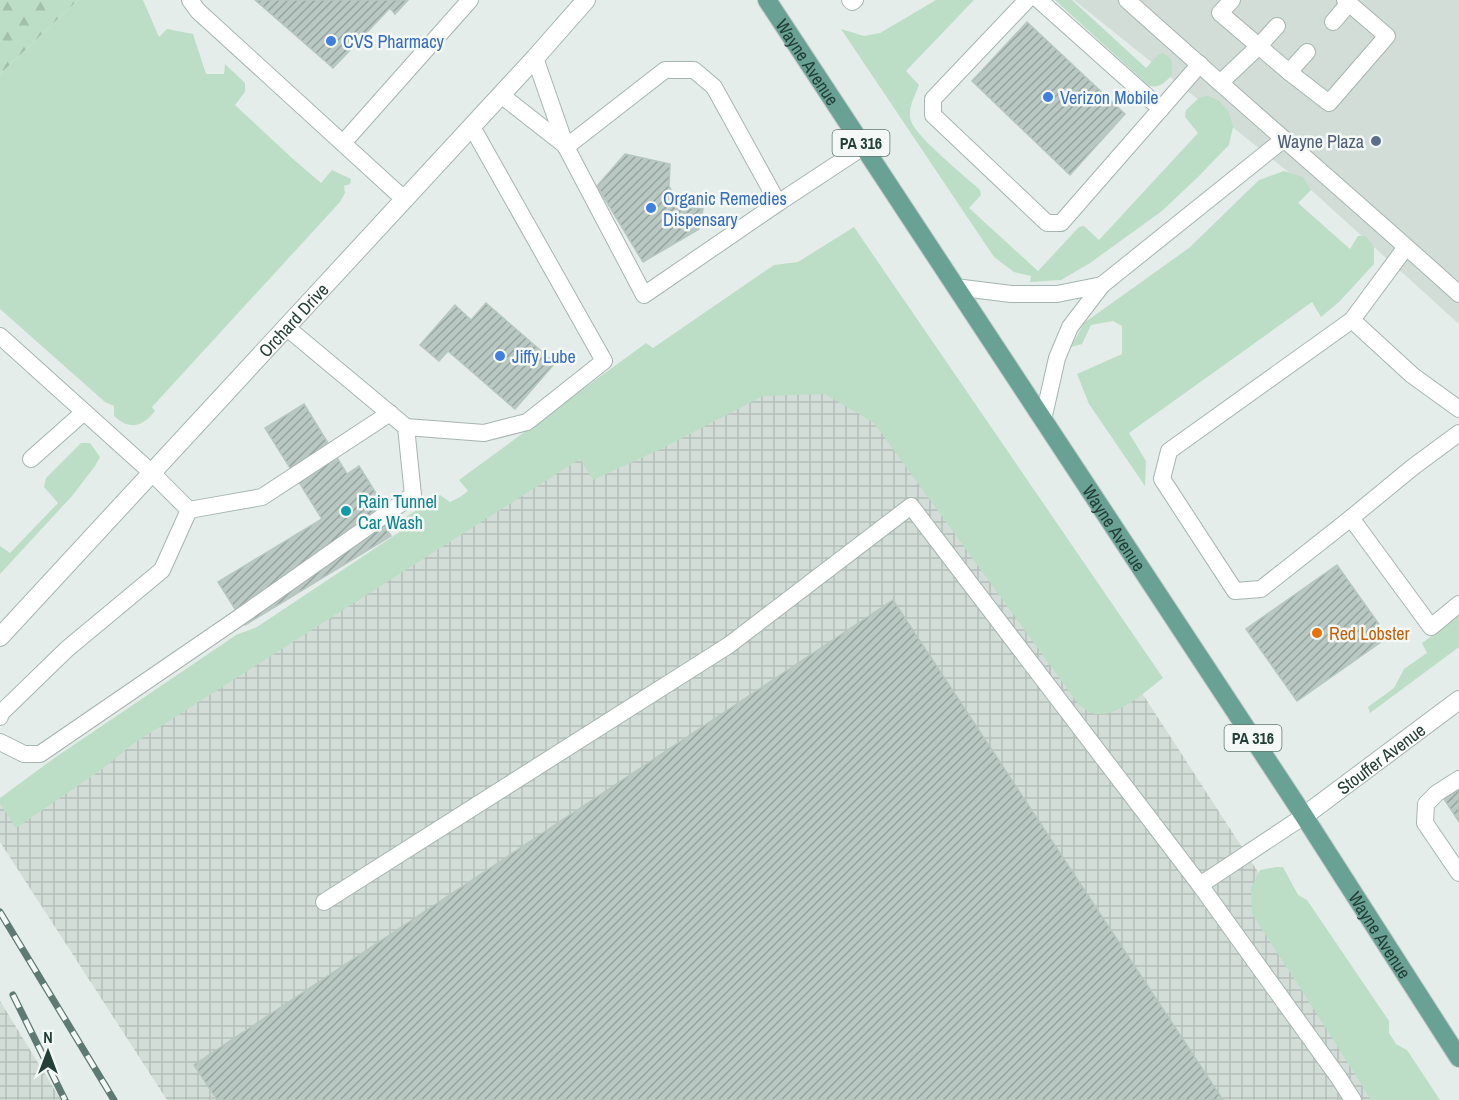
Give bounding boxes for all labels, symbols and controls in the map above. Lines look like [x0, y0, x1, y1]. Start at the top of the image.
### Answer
street label: Wayne Avenue [770, 14, 845, 110]
place label: CVS Pharmacy [343, 29, 445, 54]
marker: CVS Pharmacy [324, 34, 338, 48]
place label: Verizon Mobile [1060, 85, 1158, 110]
marker: Verizon Mobile [1041, 90, 1055, 104]
place label: Wayne Plaza [1278, 129, 1364, 154]
road number: PA 316 [832, 130, 890, 156]
marker: Wayne Plaza [1369, 134, 1383, 148]
place label: Organic Remedies Dispensary [663, 186, 787, 232]
marker: Organic Remedies Dispensary [644, 201, 658, 215]
street label: Orchard Drive [253, 277, 334, 362]
place label: Jiffy Lube [512, 344, 576, 369]
marker: Jiffy Lube [493, 349, 507, 363]
street label: Wayne Avenue [1077, 480, 1152, 576]
place label: Rain Tunnel Car Wash [358, 489, 437, 535]
marker: Rain Tunnel Car Wash [339, 504, 353, 518]
place label: Red Lobster [1329, 621, 1409, 646]
marker: Red Lobster [1310, 626, 1324, 640]
street label: Stouffer Avenue [1331, 717, 1430, 800]
road number: PA 316 [1224, 725, 1282, 751]
street label: Wayne Avenue [1343, 887, 1417, 983]
north arrow [18, 1022, 78, 1082]
text: N [43, 1026, 53, 1048]

